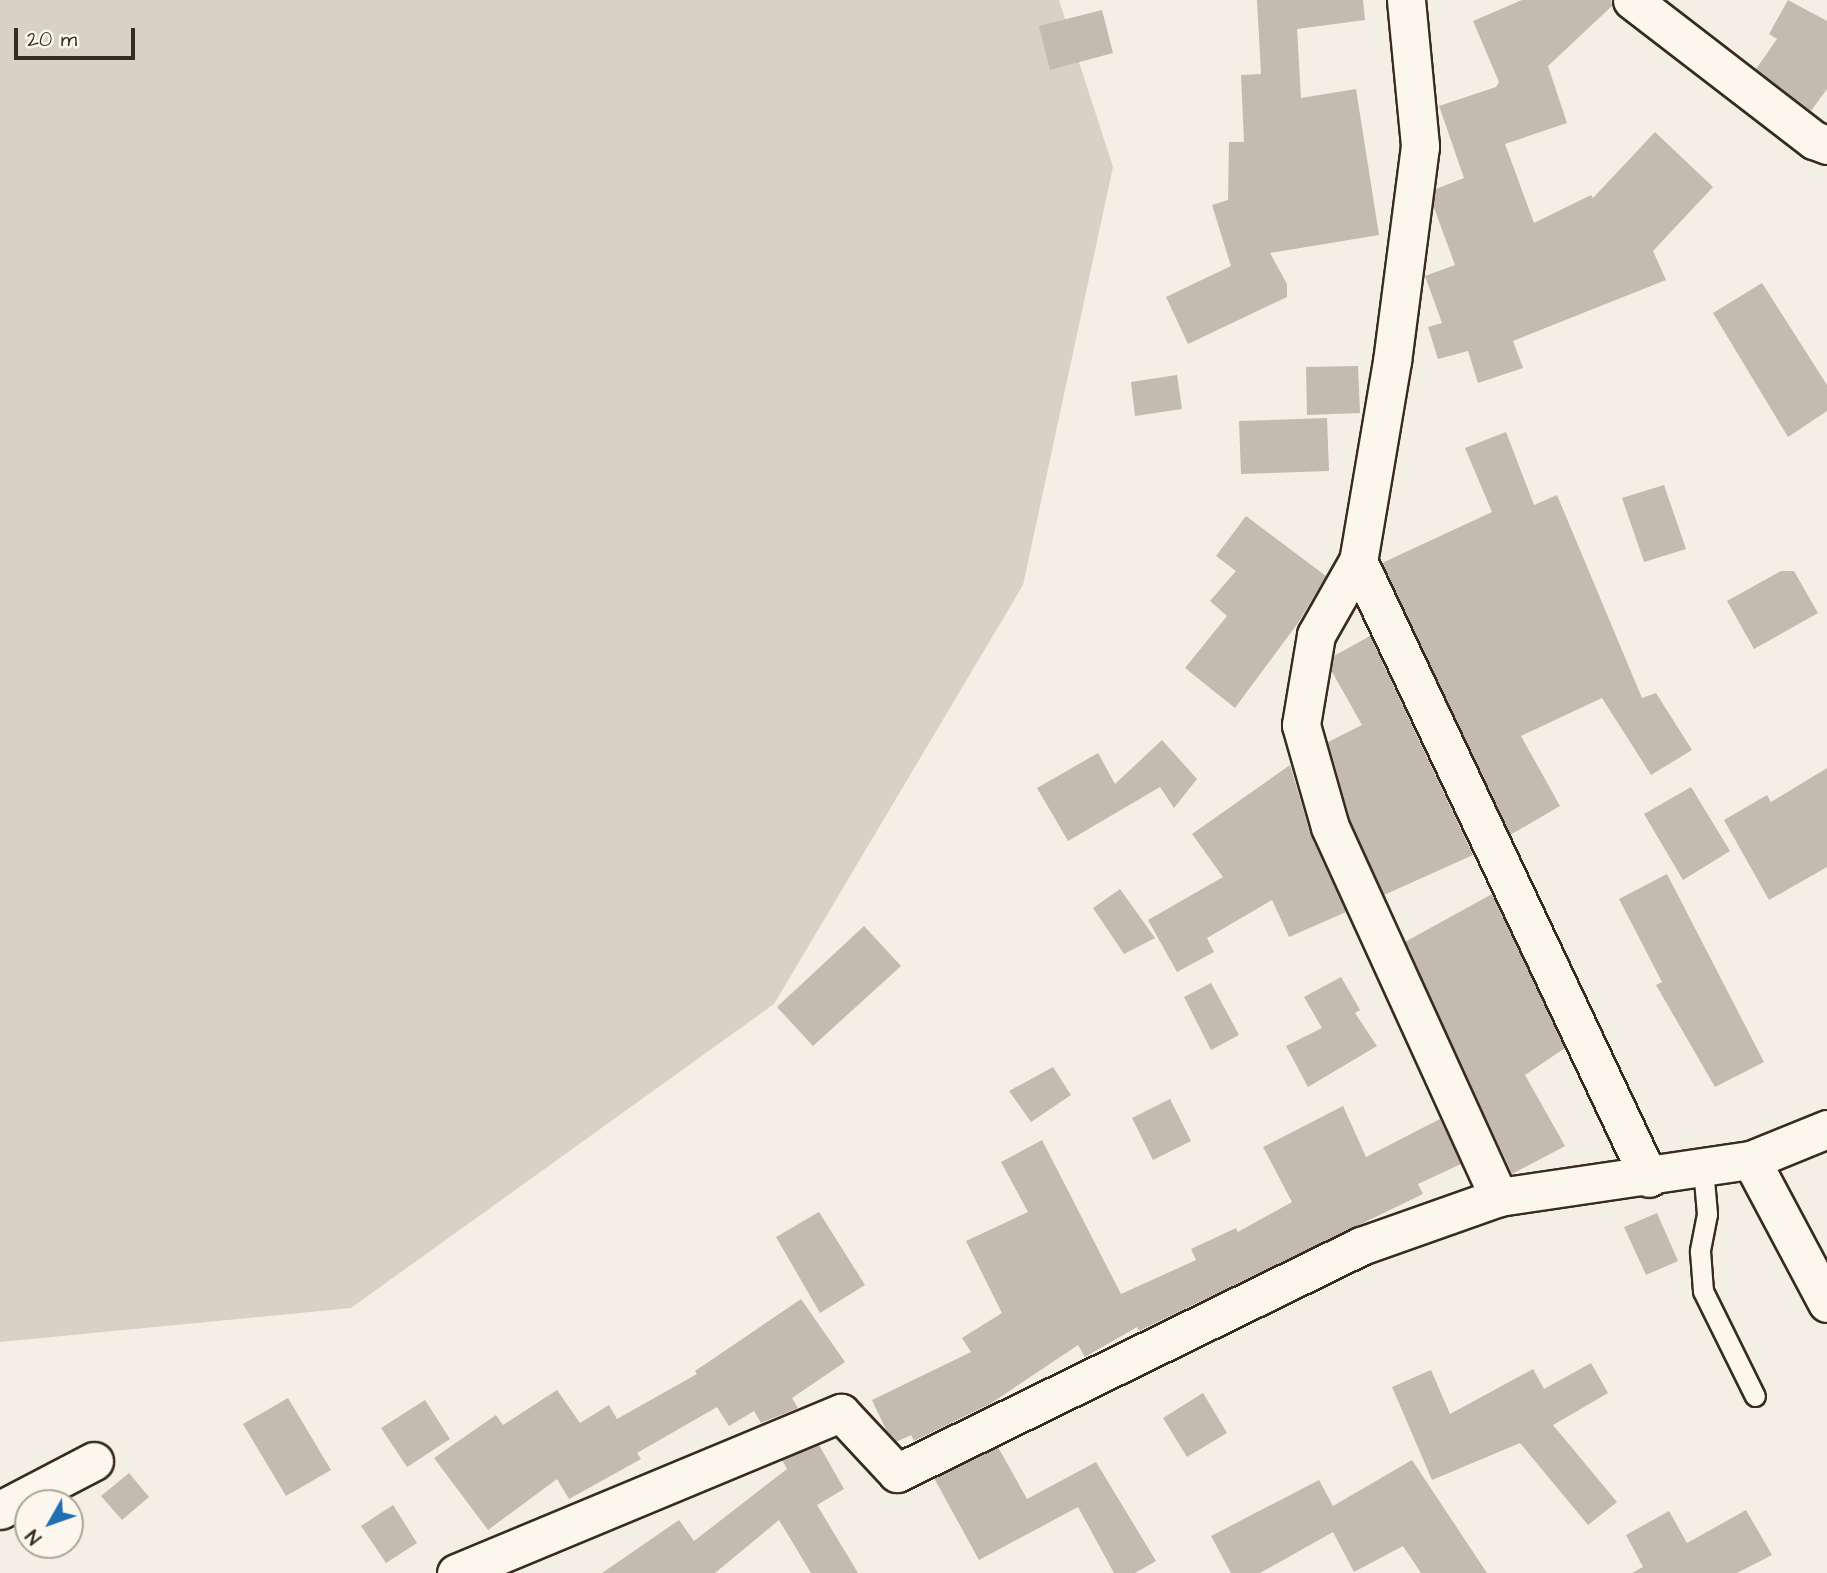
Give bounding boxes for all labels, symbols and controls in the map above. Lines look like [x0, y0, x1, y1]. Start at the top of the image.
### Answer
scale bar [18, 14, 138, 58]
text: 20 m [27, 25, 77, 54]
north arrow [14, 1489, 84, 1559]
text: N [20, 1523, 48, 1550]

